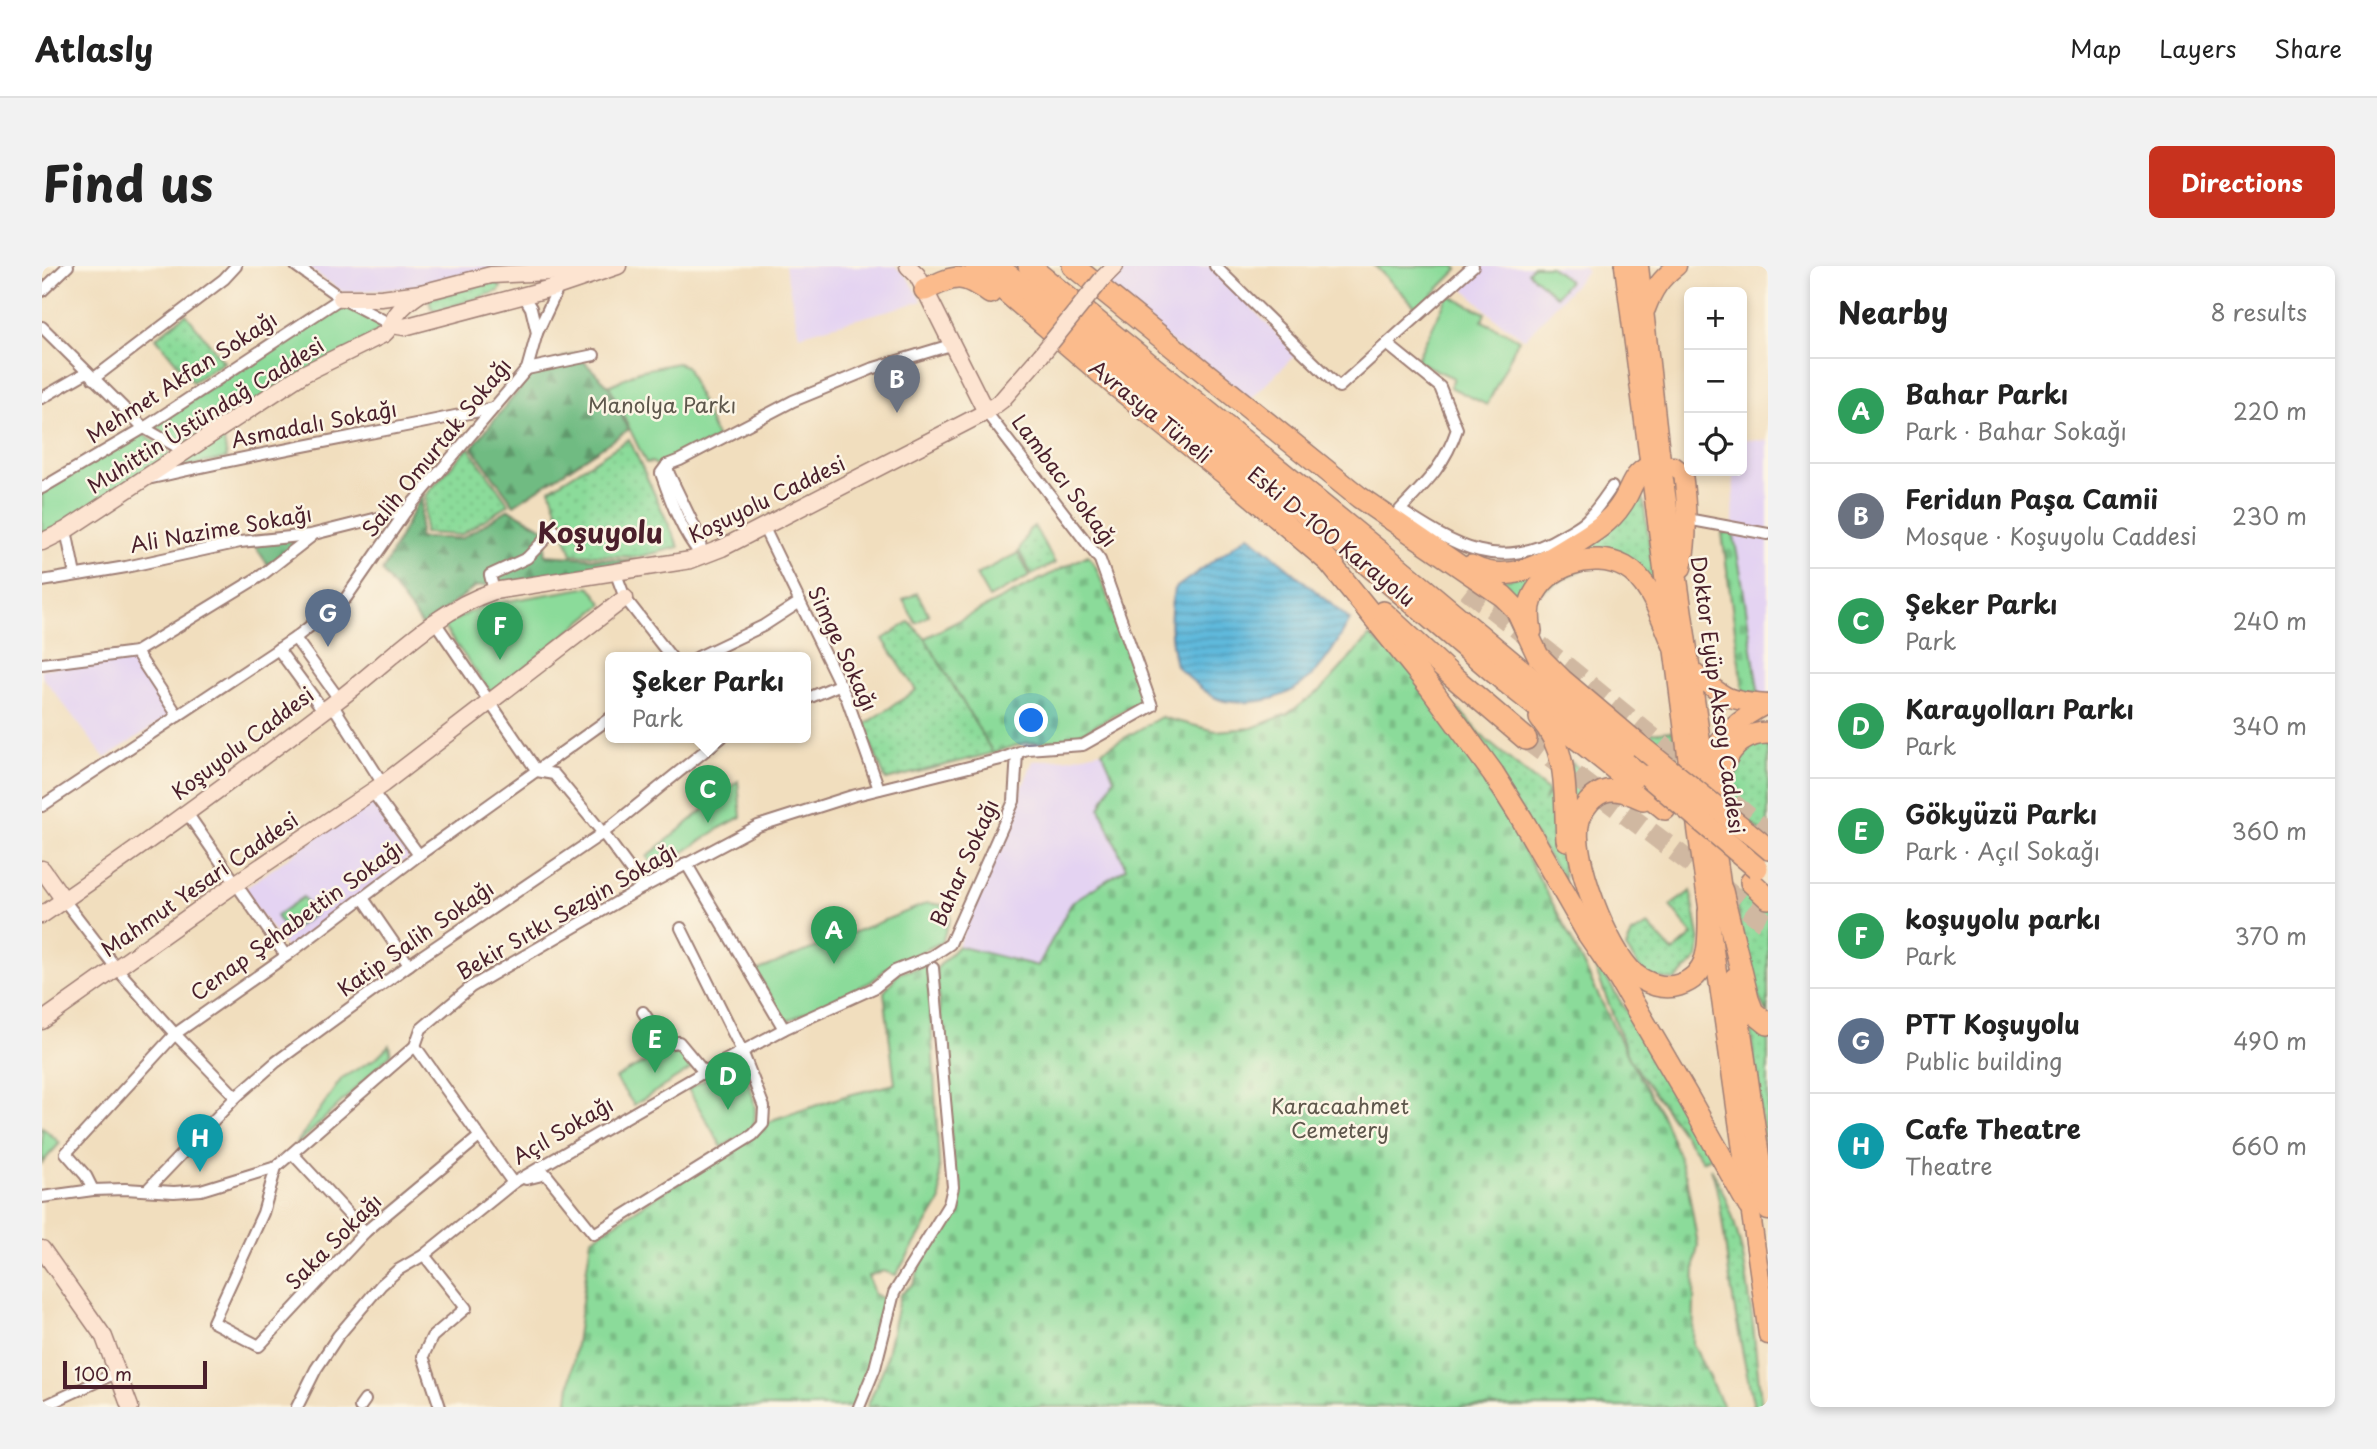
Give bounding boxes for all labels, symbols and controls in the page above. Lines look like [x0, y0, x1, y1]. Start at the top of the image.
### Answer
text: Atlasly [35, 23, 153, 73]
text: Map [2070, 30, 2121, 66]
text: Layers [2159, 30, 2236, 66]
text: Share [2274, 30, 2342, 66]
text: Find us [42, 145, 213, 219]
button: Directions [2149, 146, 2335, 218]
map controls [1684, 287, 1747, 476]
button: + [1684, 287, 1747, 350]
text: Nearby [1838, 289, 1948, 334]
text: 8 results [2211, 294, 2307, 329]
street label: Mehmet Akfan Sokağı [79, 302, 283, 450]
street label: Muhittin Üstündağ Caddesi [80, 328, 330, 500]
street label: Salih Omurtak Sokağı [353, 350, 518, 543]
button: − [1684, 350, 1747, 413]
street label: Avrasya Tüneli [1083, 351, 1219, 470]
pin: B [874, 355, 920, 413]
text: Bahar Parkı [1905, 374, 2068, 413]
park label: Manolya Parkı [588, 388, 736, 420]
street label: Asmadalı Sokağı [228, 391, 399, 455]
text: A [1852, 393, 1870, 428]
text: 220 m [2233, 393, 2307, 428]
street label: Lambacı Sokağı [1005, 407, 1126, 553]
button: locate [1684, 413, 1747, 476]
text: Park · Bahar Sokağı [1905, 413, 2127, 448]
street label: Koşuyolu Caddesi [682, 446, 850, 550]
street label: Eski D-100 Karayolu [1242, 458, 1423, 613]
text: Feridun Paşa Camii [1905, 479, 2158, 518]
street label: Ali Nazime Sokağı [127, 496, 314, 560]
text: B [1853, 498, 1869, 533]
text: 230 m [2232, 498, 2307, 533]
district label: Koşuyolu [537, 510, 663, 553]
text: Mosque · Koşuyolu Caddesi [1905, 518, 2197, 553]
street label: Doktor Eyüp Aksoy Caddesi [1684, 554, 1754, 836]
street label: Simge Sokağı [801, 580, 887, 716]
text: Şeker Parkı [1905, 584, 2057, 623]
pin: G [305, 589, 351, 647]
pin: F [477, 602, 523, 660]
text: C [1852, 603, 1870, 638]
text: 240 m [2233, 603, 2307, 638]
text: Park [1905, 623, 1956, 658]
popup [605, 652, 811, 743]
text: Şeker Parkı [632, 661, 784, 700]
street label: Koşuyolu Caddesi [164, 678, 320, 807]
text: Karayolları Parkı [1905, 689, 2134, 728]
text: Park [632, 700, 683, 735]
your location [1014, 703, 1048, 737]
text: D [1852, 708, 1870, 743]
text: 340 m [2232, 708, 2307, 743]
text: Park [1905, 728, 1956, 763]
pin: C [685, 765, 731, 823]
street label: Bahar Sokağı [921, 793, 1006, 931]
text: Gökyüzü Parkı [1905, 794, 2097, 833]
street label: Mahmut Yesari Caddesi [94, 803, 304, 964]
text: E [1854, 813, 1868, 848]
text: 360 m [2232, 813, 2307, 848]
street label: Cenap Şehabettin Sokağı [183, 831, 409, 1008]
text: Park · Açıl Sokağı [1905, 833, 2100, 868]
street label: Bekir Sıtkı Sezgin Sokağı [450, 834, 682, 987]
street label: Katip Salih Sokağı [330, 871, 500, 1003]
text: koşuyolu parkı [1905, 899, 2100, 938]
pin: A [811, 906, 857, 964]
text: F [1854, 918, 1868, 953]
text: 370 m [2234, 918, 2307, 953]
text: Park [1905, 938, 1956, 973]
text: PTT Koşuyolu [1905, 1004, 2080, 1043]
pin: E [632, 1015, 678, 1073]
text: G [1852, 1023, 1870, 1058]
text: 490 m [2233, 1023, 2307, 1058]
text: Public building [1905, 1043, 2062, 1078]
pin: D [705, 1052, 751, 1110]
street label: Açıl Sokağı [506, 1087, 618, 1171]
park label: Karacaahmet Cemetery [1271, 1089, 1409, 1145]
text: Cafe Theatre [1905, 1109, 2081, 1148]
pin: H [177, 1114, 223, 1172]
text: H [1852, 1128, 1870, 1163]
text: 660 m [2231, 1128, 2307, 1163]
text: Theatre [1905, 1148, 1992, 1183]
street label: Saka Sokağı [277, 1185, 388, 1296]
scale bar [63, 1358, 206, 1390]
text: 100 m [74, 1359, 132, 1387]

